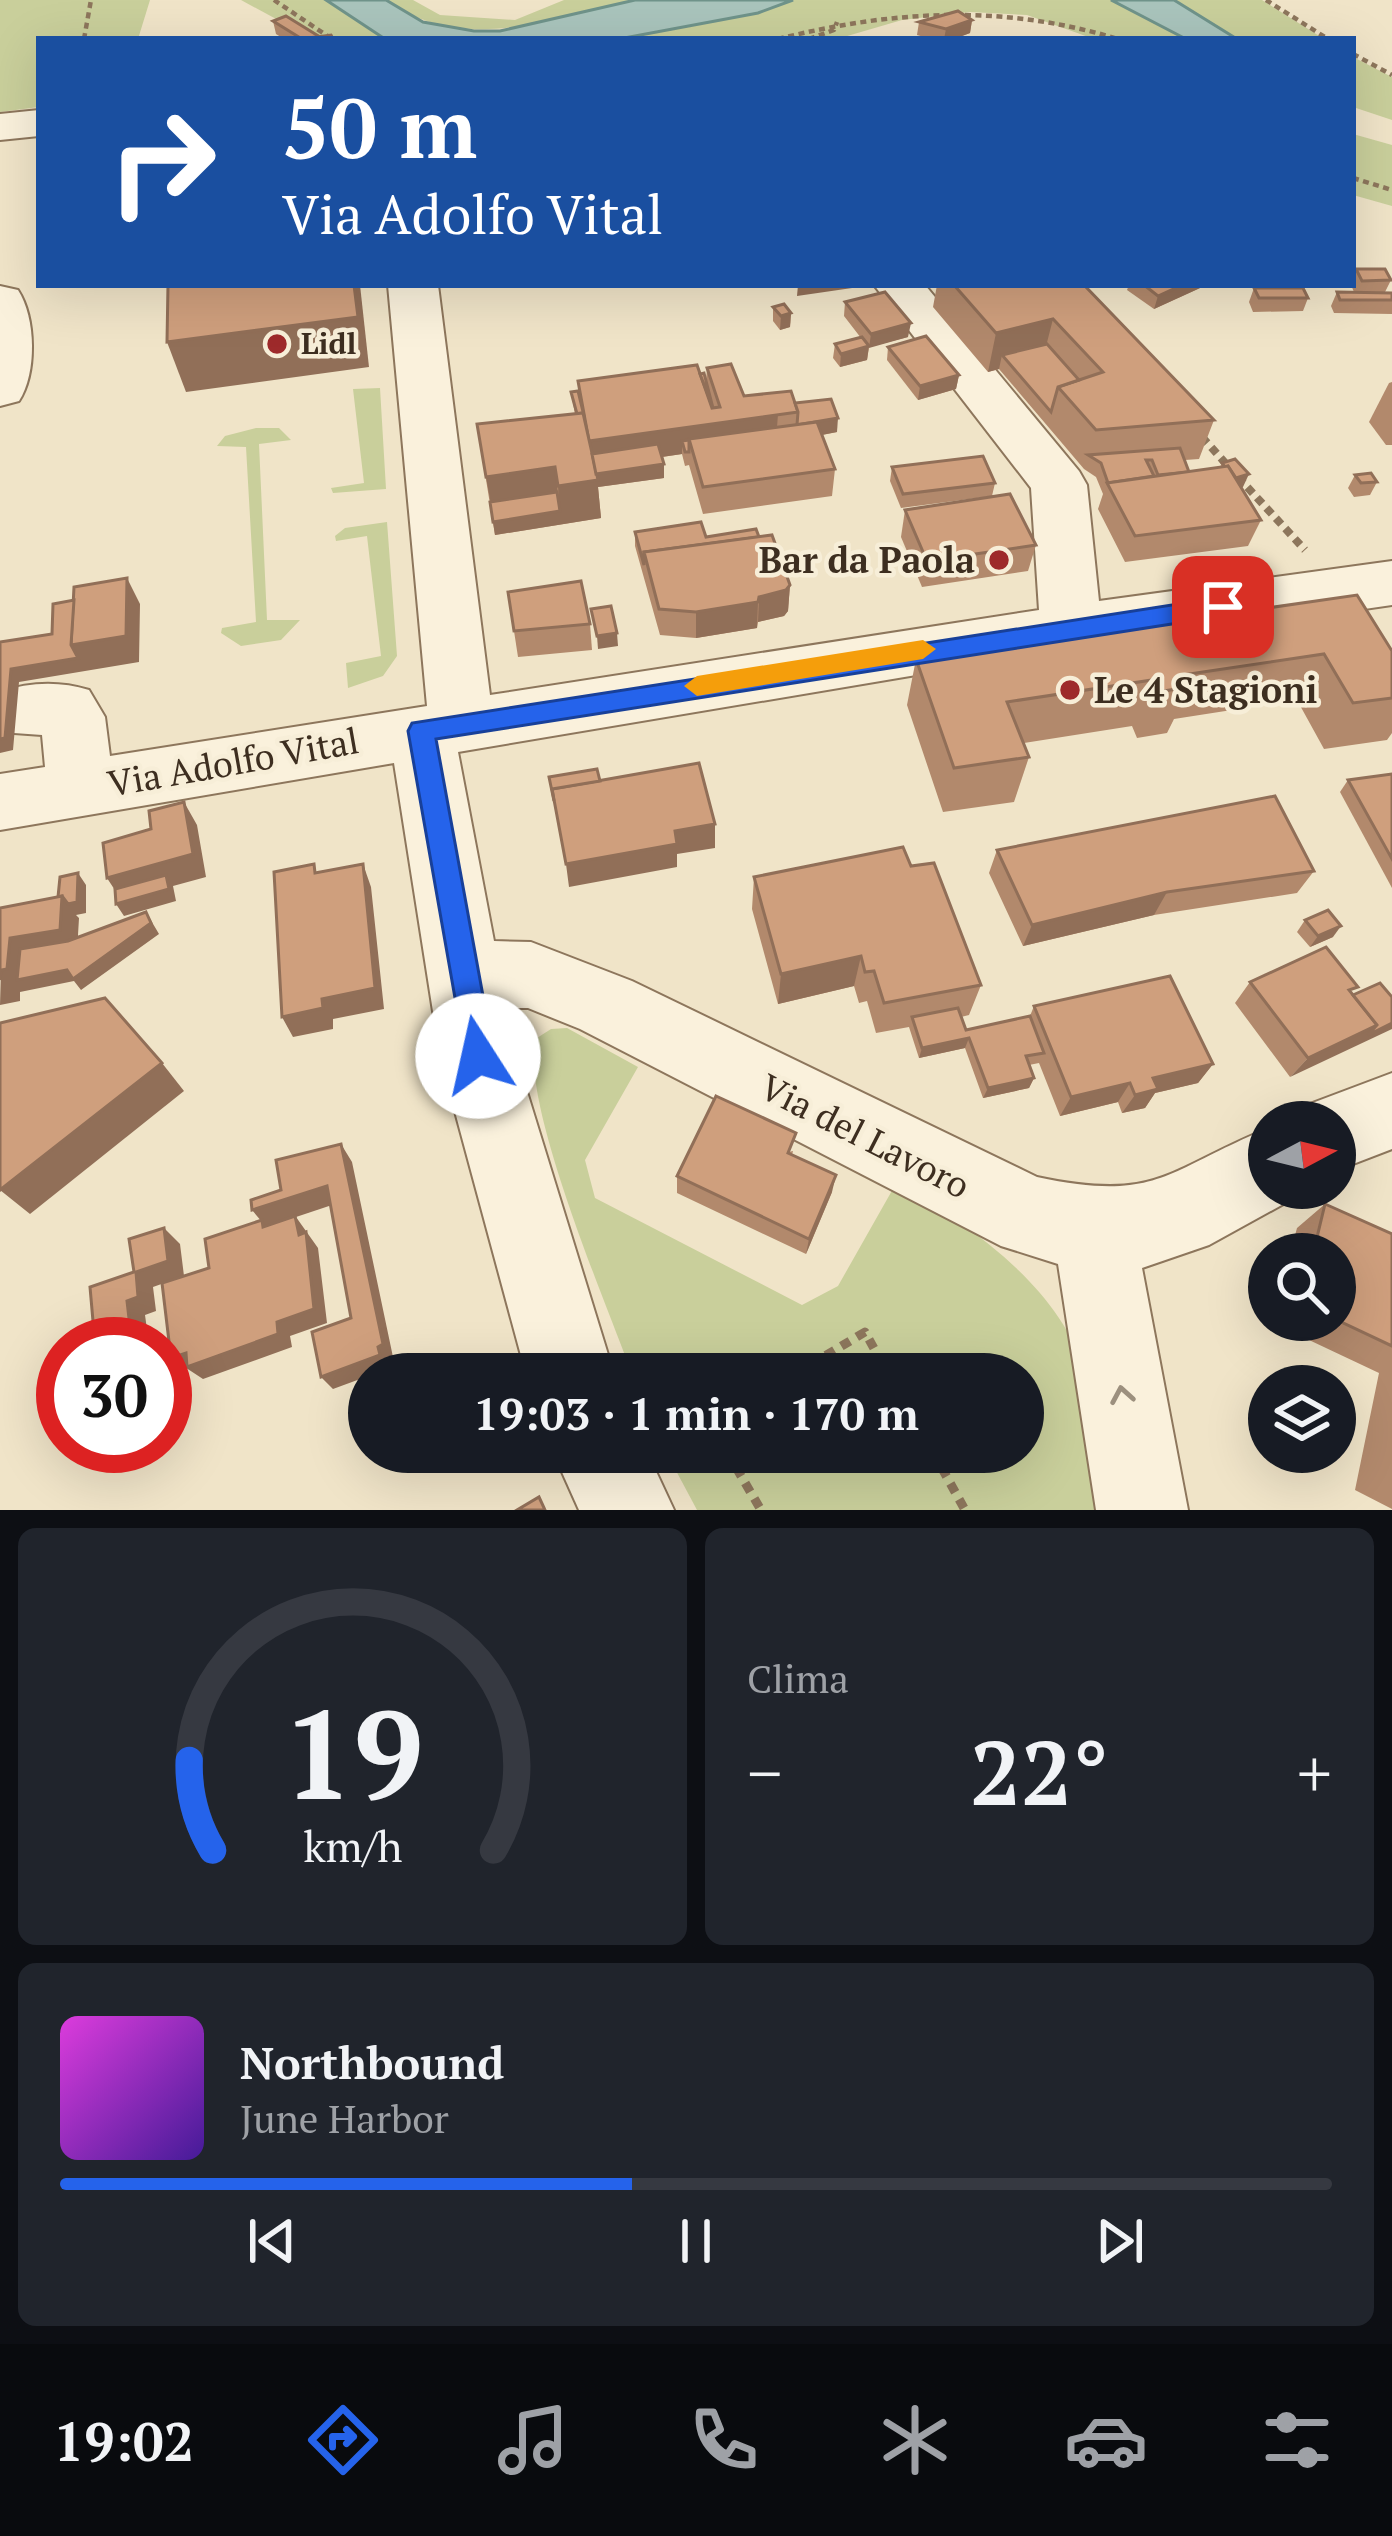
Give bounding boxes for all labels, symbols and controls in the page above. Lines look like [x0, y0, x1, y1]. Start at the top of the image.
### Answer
text: 50 m [282, 71, 477, 182]
icon: right [84, 84, 240, 240]
text: Via Adolfo Vital [282, 178, 663, 249]
place label: Lidl [301, 323, 356, 363]
marker: Lidl [264, 331, 290, 357]
place label: Bar da Paola [759, 536, 975, 583]
marker: Bar da Paola [986, 547, 1012, 573]
pin [1172, 556, 1274, 658]
icon: arrive [1190, 574, 1256, 640]
place label: Le 4 Stagioni [1094, 666, 1317, 713]
marker: Le 4 Stagioni [1057, 677, 1083, 703]
street label: Via Adolfo Vital [104, 716, 362, 807]
position arrow [415, 993, 541, 1119]
street label: Via del Lavoro [752, 1063, 978, 1209]
north arrow [1248, 1101, 1356, 1209]
map controls [1248, 1101, 1356, 1473]
button: search [1248, 1233, 1356, 1341]
speed limit sign: 30 [36, 1317, 192, 1473]
button: layers [1248, 1365, 1356, 1473]
text: 19:03 · 1 min · 170 m [473, 1383, 919, 1443]
one-way arrow [1111, 1385, 1136, 1405]
text: Clima [747, 1652, 849, 1704]
text: 19 [282, 1669, 423, 1835]
text: 22° [970, 1711, 1109, 1831]
text: − [747, 1728, 782, 1816]
text: + [1297, 1728, 1332, 1816]
text: km/h [303, 1816, 402, 1873]
text: Northbound [240, 2032, 504, 2092]
text: June Harbor [240, 2092, 449, 2144]
icon: previous [239, 2208, 305, 2274]
icon: pause [663, 2208, 729, 2274]
icon: next [1087, 2208, 1153, 2274]
icon: directions [301, 2398, 385, 2482]
icon: music [491, 2398, 575, 2482]
icon: phone [682, 2398, 766, 2482]
icon: climate [873, 2398, 957, 2482]
icon: car [1064, 2398, 1148, 2482]
icon: filters [1255, 2398, 1339, 2482]
text: 19:02 [53, 2405, 194, 2476]

